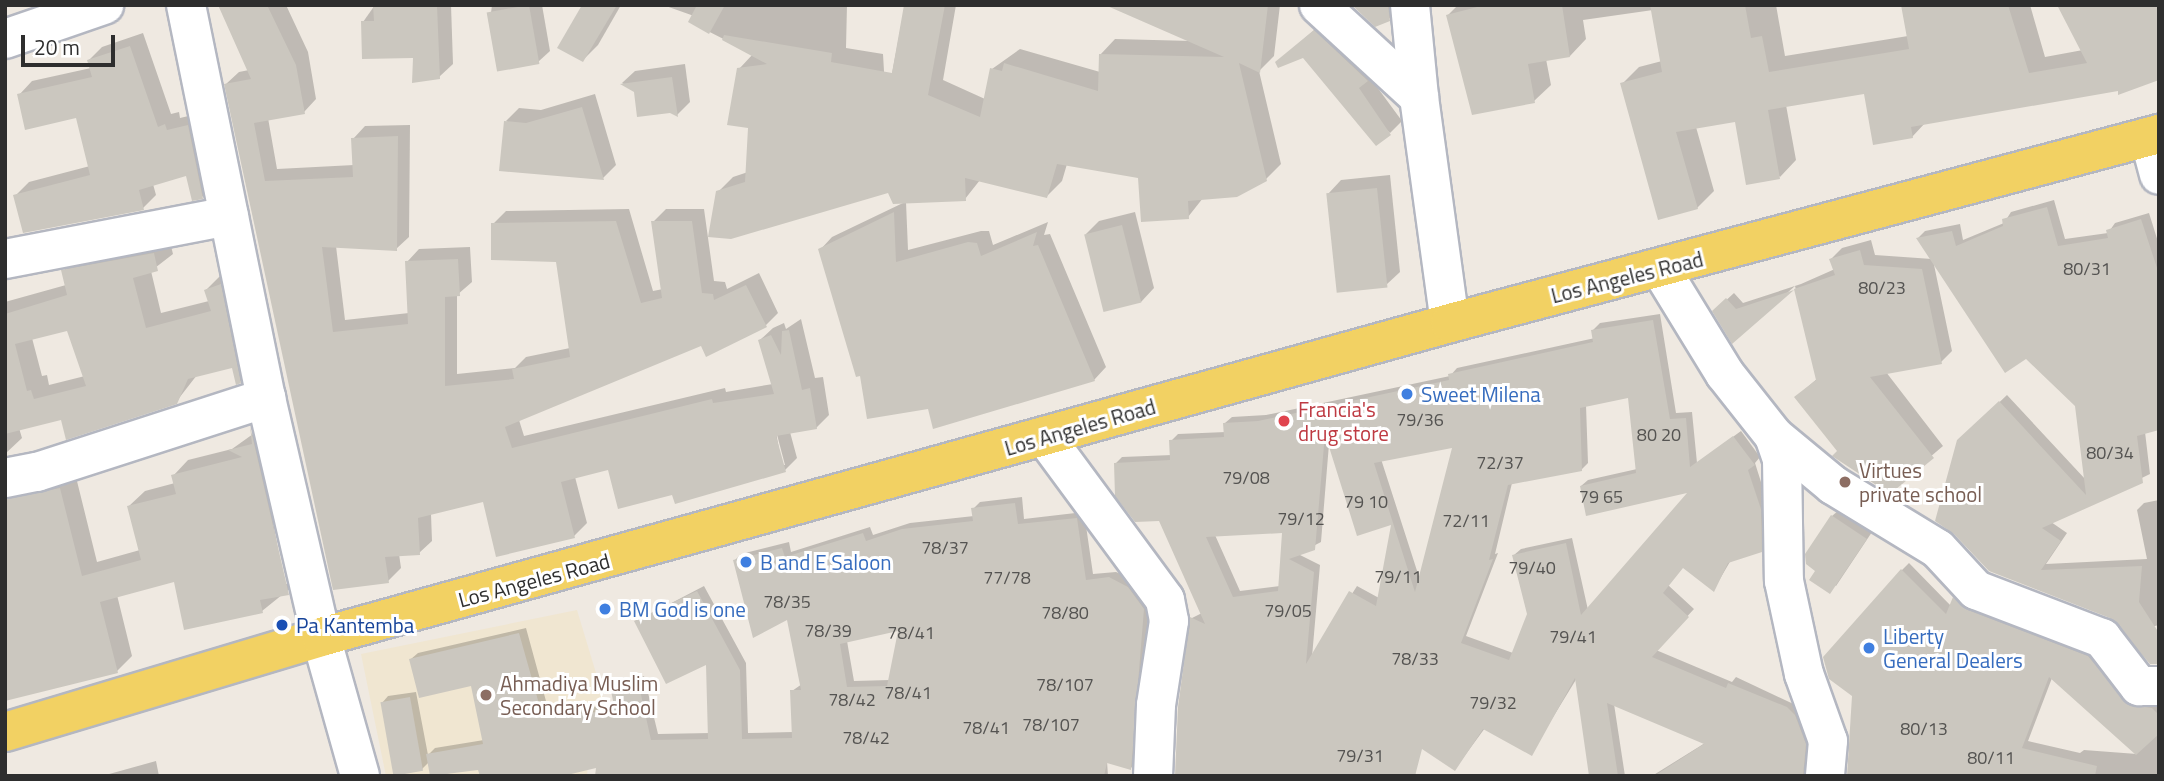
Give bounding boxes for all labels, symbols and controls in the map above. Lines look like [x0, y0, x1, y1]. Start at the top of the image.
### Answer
scale bar [24, 21, 119, 65]
text: 20 m [34, 31, 80, 63]
street label: Los Angeles Road [1548, 246, 1706, 308]
house number: 80/31 [2063, 258, 2111, 280]
house number: 80/23 [1858, 277, 1906, 299]
place label: Sweet Milena [1421, 381, 1541, 407]
marker: Sweet Milena [1399, 386, 1415, 402]
street label: Los Angeles Road [1002, 393, 1158, 461]
place label: Francia's drug store [1298, 396, 1389, 446]
house number: 79/36 [1396, 409, 1444, 431]
marker: Francia's drug store [1276, 413, 1292, 429]
house number: 80 20 [1637, 424, 1681, 446]
house number: 80/34 [2086, 442, 2134, 464]
house number: 72/37 [1476, 452, 1524, 474]
place label: Virtues private school [1859, 457, 1982, 507]
house number: 79/08 [1222, 467, 1270, 489]
marker: Virtues private school [1837, 474, 1853, 490]
house number: 79 65 [1579, 486, 1623, 508]
house number: 79 10 [1344, 491, 1388, 513]
house number: 79/12 [1277, 508, 1325, 530]
house number: 72/11 [1442, 510, 1490, 532]
house number: 78/37 [921, 537, 969, 559]
street label: Los Angeles Road [455, 548, 613, 612]
place label: B and E Saloon [760, 549, 892, 575]
marker: B and E Saloon [738, 554, 754, 570]
house number: 79/40 [1508, 557, 1556, 579]
house number: 79/11 [1374, 566, 1422, 588]
house number: 77/78 [983, 567, 1031, 589]
house number: 78/35 [763, 591, 811, 613]
place label: BM God is one [619, 596, 746, 622]
house number: 79/05 [1264, 600, 1312, 622]
marker: BM God is one [597, 601, 613, 617]
house number: 78/80 [1041, 602, 1089, 624]
place label: Pa Kantemba [296, 612, 414, 638]
marker: Pa Kantemba [274, 617, 290, 633]
house number: 78/39 [804, 620, 852, 642]
house number: 78/41 [887, 622, 935, 644]
place label: Liberty General Dealers [1883, 623, 2023, 673]
house number: 79/41 [1549, 626, 1597, 648]
marker: Liberty General Dealers [1861, 640, 1877, 656]
house number: 78/33 [1391, 648, 1439, 670]
place label: Ahmadiya Muslim Secondary School [500, 670, 658, 720]
house number: 78/107 [1036, 674, 1094, 696]
house number: 78/41 [884, 682, 932, 704]
marker: Ahmadiya Muslim Secondary School [478, 687, 494, 703]
house number: 78/42 [828, 689, 876, 711]
house number: 79/32 [1469, 692, 1517, 714]
house number: 78/107 [1022, 714, 1080, 736]
house number: 78/41 [962, 717, 1010, 739]
house number: 80/13 [1900, 718, 1948, 740]
house number: 78/42 [842, 727, 890, 749]
house number: 79/31 [1336, 745, 1384, 767]
house number: 80/11 [1967, 747, 2015, 769]

